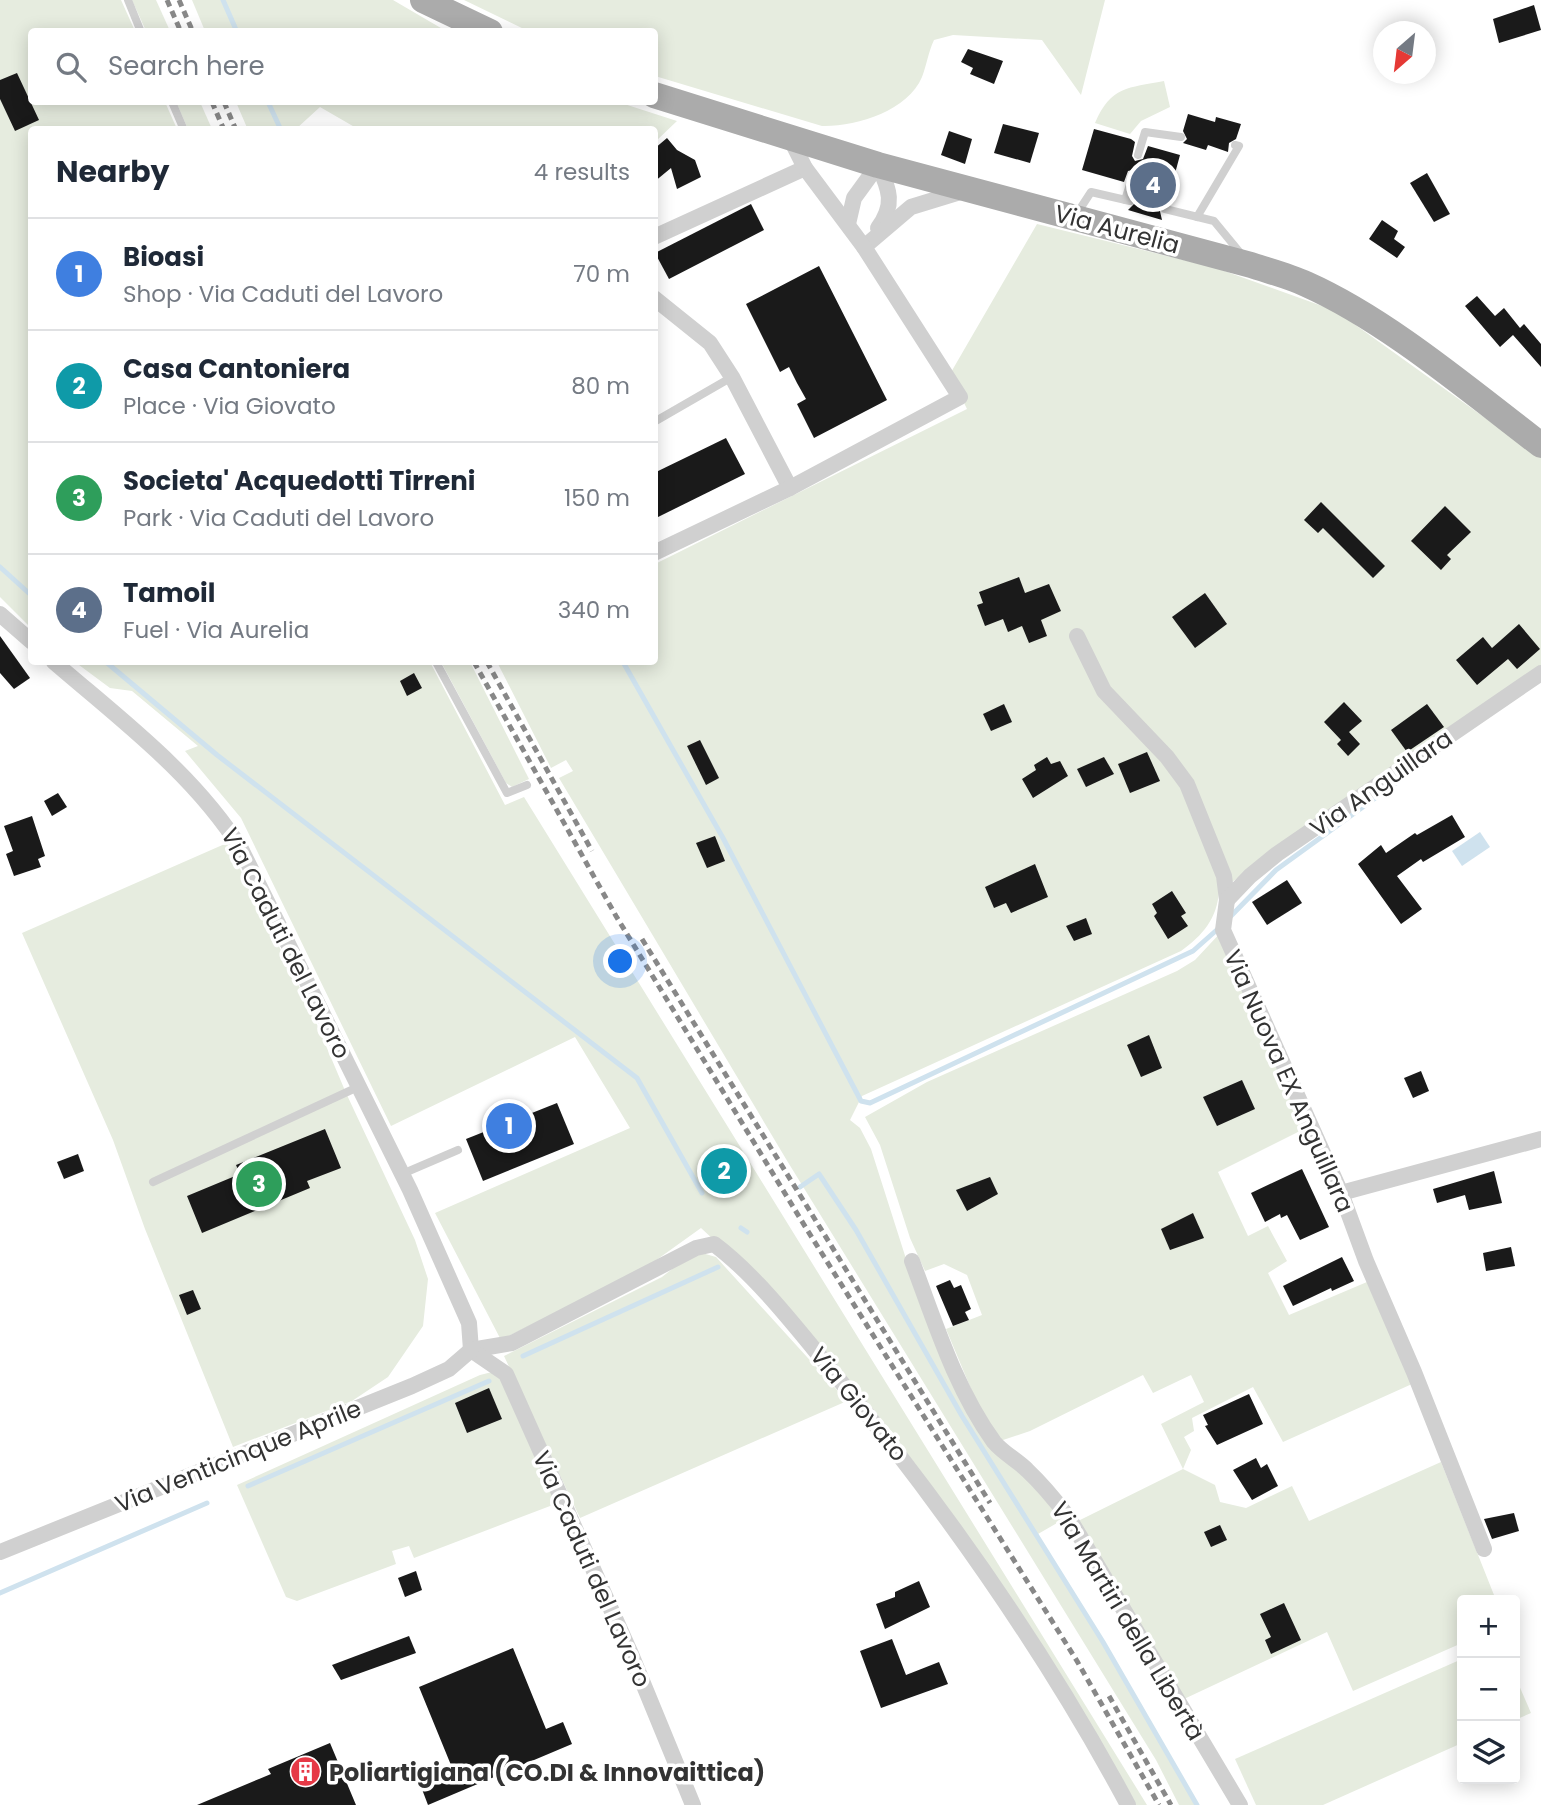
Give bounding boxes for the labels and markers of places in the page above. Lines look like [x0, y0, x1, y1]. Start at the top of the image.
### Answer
pin: 4 [1130, 159, 1176, 211]
pin: 1 [486, 1100, 532, 1152]
pin: 2 [701, 1145, 747, 1197]
pin: 3 [236, 1158, 282, 1210]
building icon: Poliartigiana (CO.DI & Innovaittica) [289, 1755, 323, 1789]
place label: Poliartigiana (CO.DI & Innovaittica) [329, 1756, 765, 1789]

